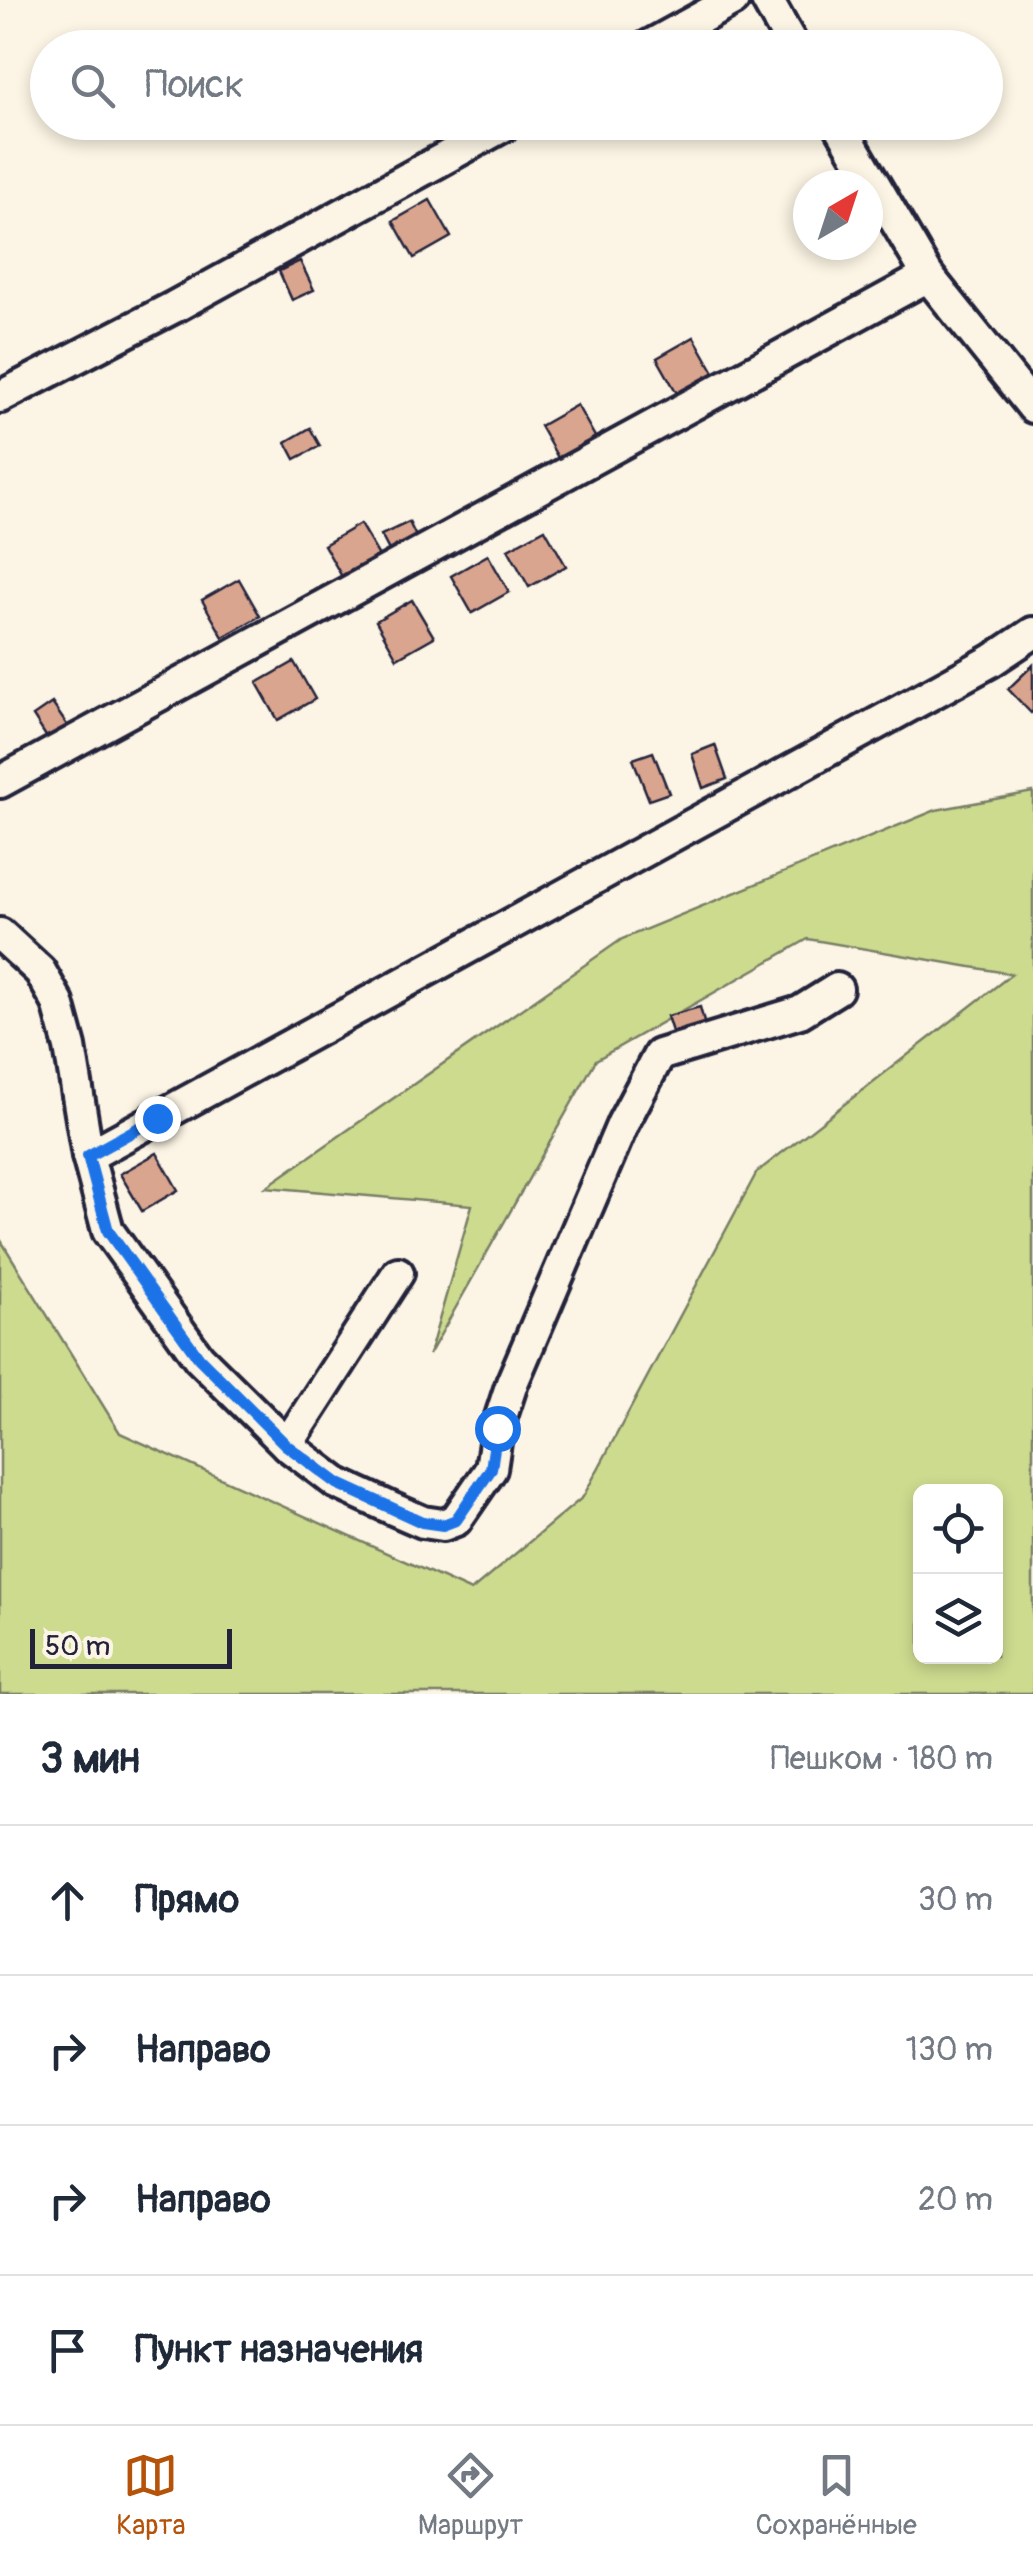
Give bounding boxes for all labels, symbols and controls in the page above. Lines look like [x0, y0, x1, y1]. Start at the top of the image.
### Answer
search box [30, 30, 1003, 140]
icon: search [65, 58, 120, 113]
text: Поиск [145, 61, 244, 109]
north arrow [793, 170, 883, 260]
route end [135, 1096, 181, 1142]
route start [475, 1406, 521, 1452]
map controls [913, 1484, 1003, 1664]
button: locate [913, 1484, 1003, 1574]
button: layers [913, 1574, 1003, 1664]
scale bar [30, 1624, 232, 1668]
text: 50 m [45, 1629, 110, 1664]
text: 3 мин [40, 1733, 140, 1785]
text: Пешком · 180 m [771, 1739, 993, 1779]
icon: ahead [40, 1873, 95, 1928]
text: Прямо [135, 1876, 239, 1924]
text: 30 m [918, 1880, 993, 1920]
icon: right [40, 2023, 95, 2078]
text: Направо [135, 2026, 271, 2074]
text: 130 m [905, 2030, 993, 2070]
icon: right [40, 2173, 95, 2228]
text: Направо [135, 2176, 271, 2224]
text: 20 m [918, 2180, 993, 2220]
icon: arrive [40, 2323, 95, 2378]
text: Пункт назначения [135, 2326, 423, 2374]
tab: Карта [116, 2448, 186, 2543]
tab: Маршрут [418, 2448, 523, 2543]
tab: Сохранённые [755, 2448, 917, 2543]

